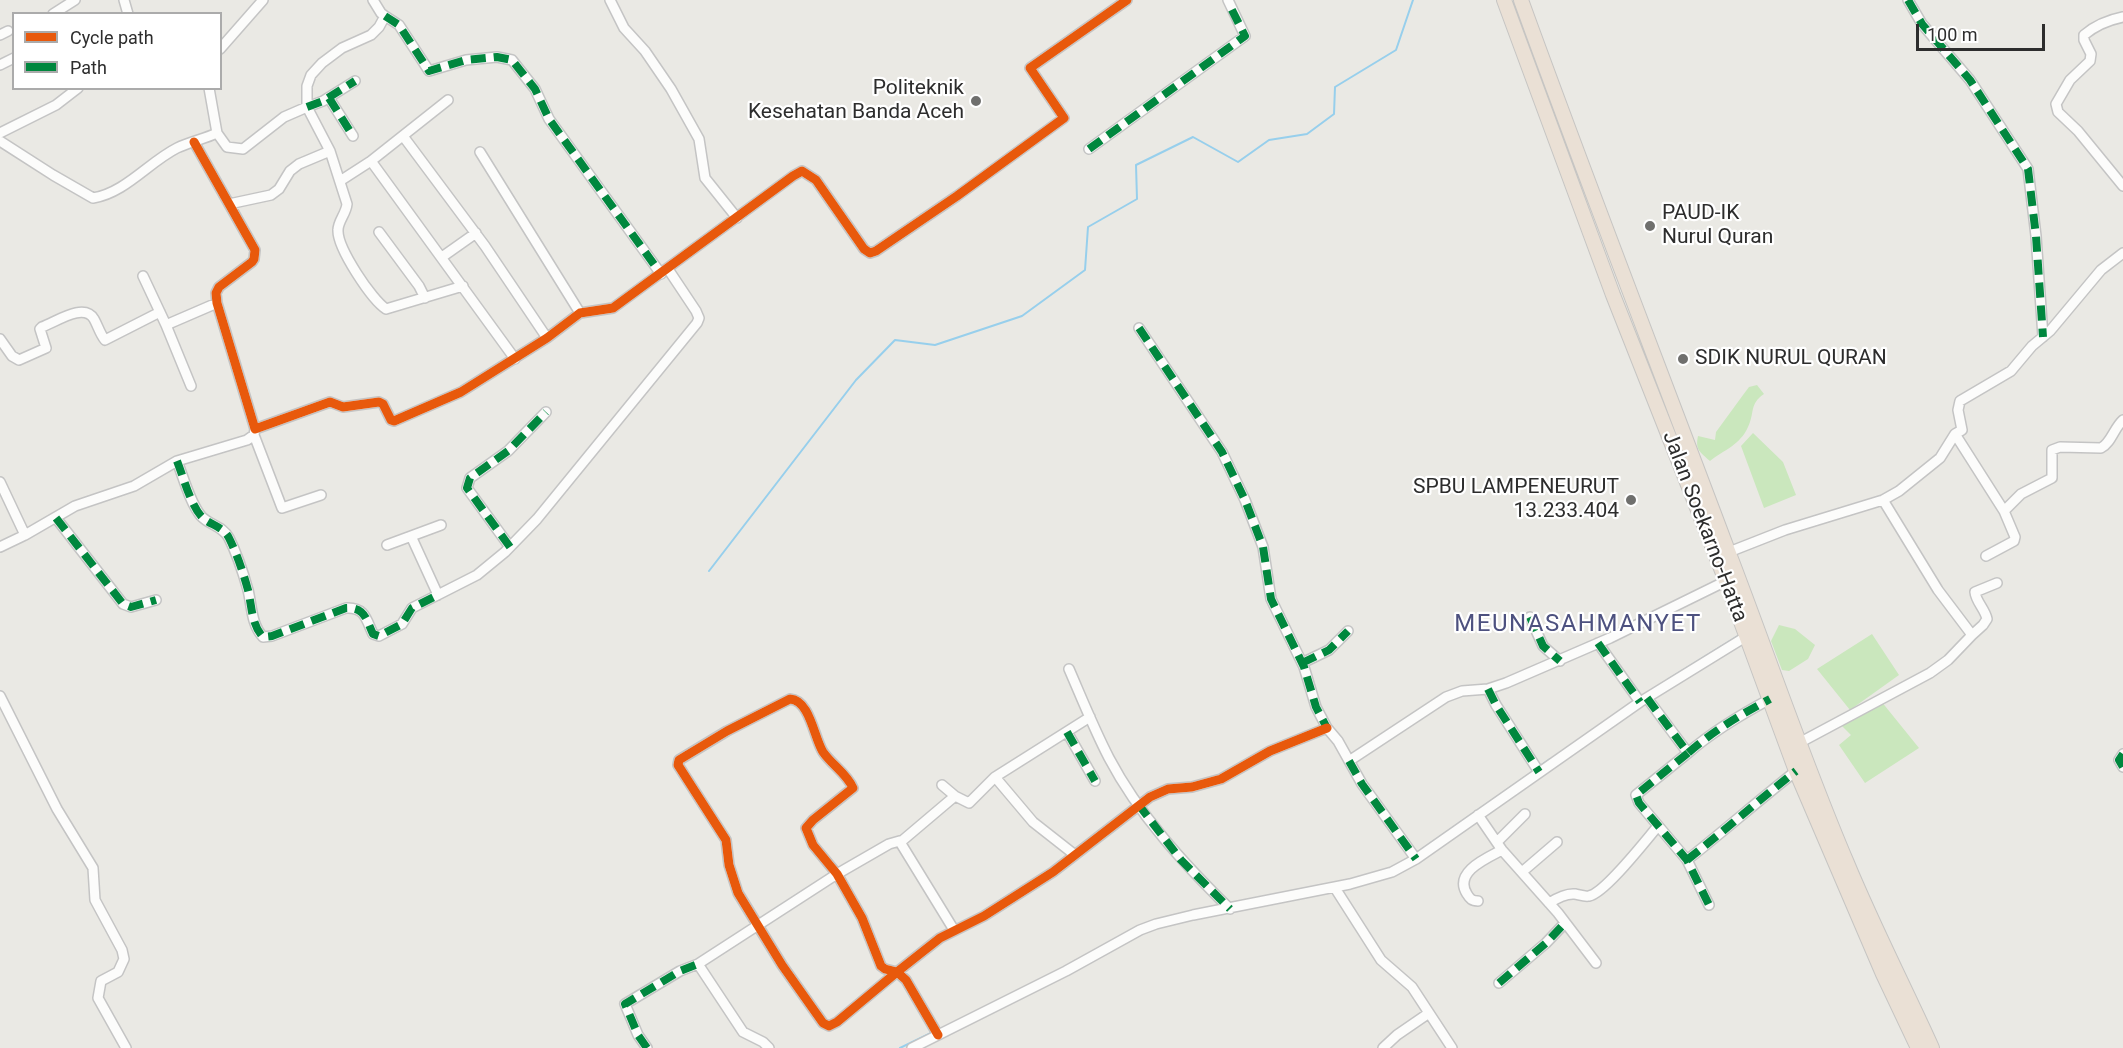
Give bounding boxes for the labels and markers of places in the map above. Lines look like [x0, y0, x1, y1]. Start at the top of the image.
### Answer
place label: Politeknik Kesehatan Banda Aceh [748, 76, 964, 126]
marker: Politeknik Kesehatan Banda Aceh [969, 94, 983, 108]
place label: PAUD-IK Nurul Quran [1662, 201, 1773, 251]
marker: PAUD-IK Nurul Quran [1643, 219, 1657, 233]
place label: SDIK NURUL QURAN [1695, 346, 1887, 372]
marker: SDIK NURUL QURAN [1676, 352, 1690, 366]
place label: SPBU LAMPENEURUT 13.233.404 [1413, 475, 1619, 525]
marker: SPBU LAMPENEURUT 13.233.404 [1624, 493, 1638, 507]

